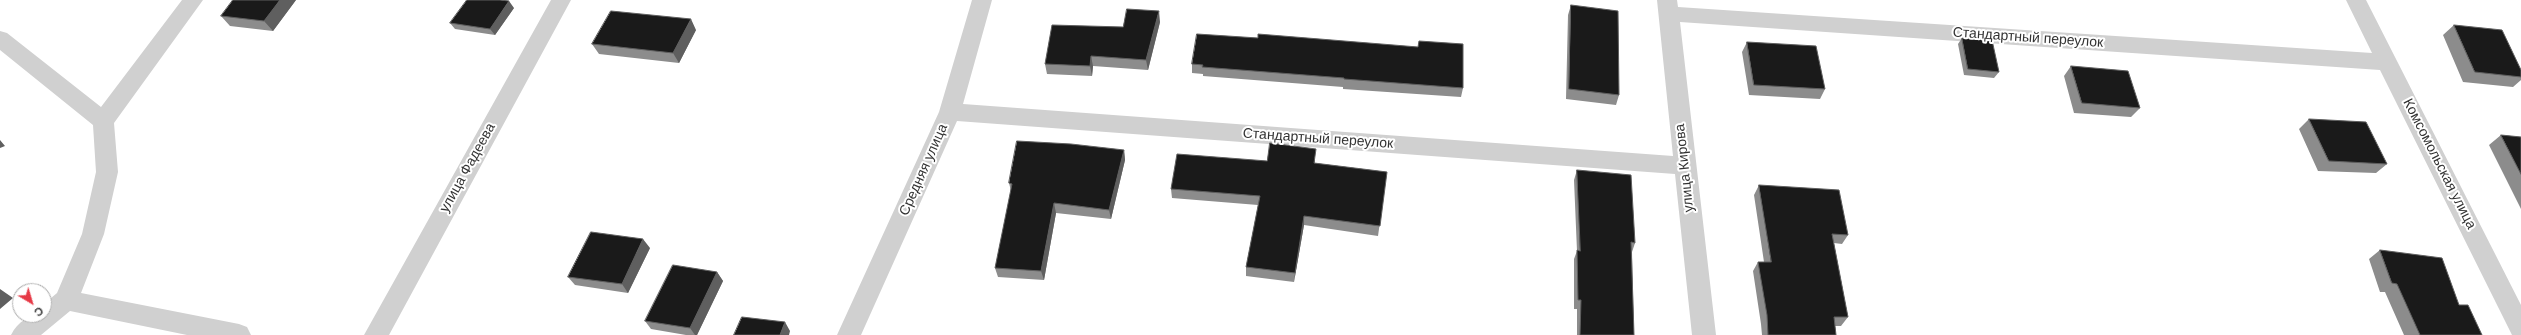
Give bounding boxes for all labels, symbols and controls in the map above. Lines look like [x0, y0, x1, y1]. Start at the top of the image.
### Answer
street label: Стандартный переулок [1952, 24, 2104, 52]
street label: Комсомольская улица [2399, 96, 2479, 232]
street label: улица Фадеева [437, 120, 499, 216]
street label: Средняя улица [896, 122, 952, 218]
street label: улица Кирова [1672, 123, 1698, 213]
street label: Стандартный переулок [1242, 125, 1394, 153]
north arrow [12, 283, 52, 323]
text: С [31, 304, 46, 320]

